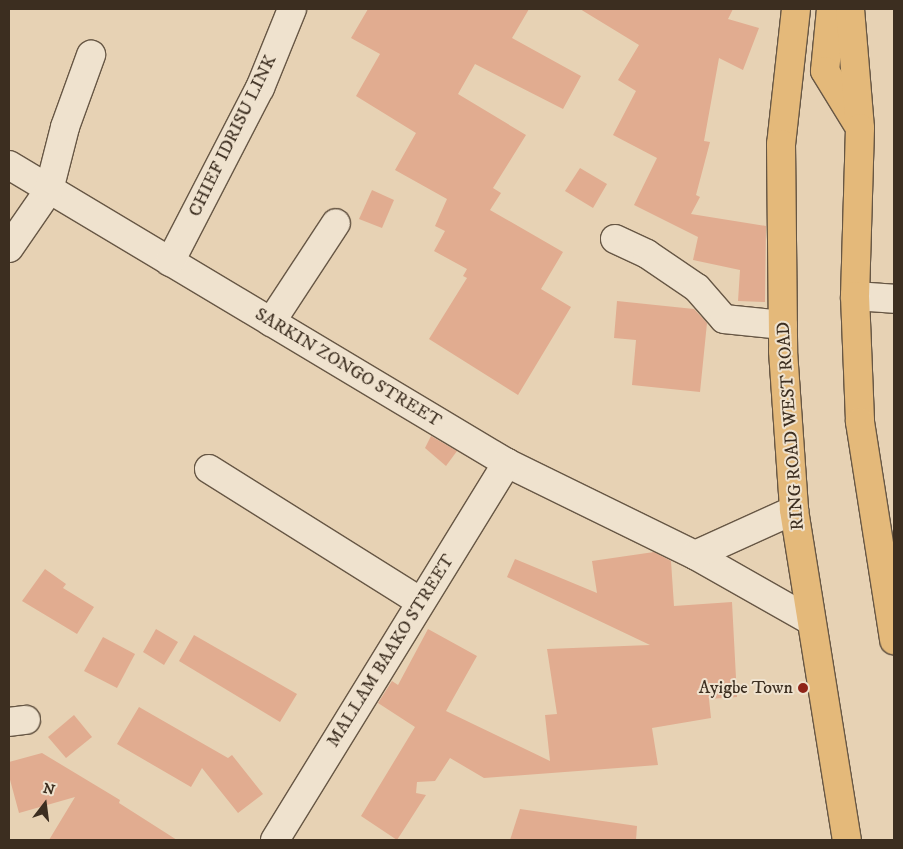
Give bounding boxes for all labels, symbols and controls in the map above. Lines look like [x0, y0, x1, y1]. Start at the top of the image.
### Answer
street label: CHIEF IDRISU LINK [184, 52, 282, 220]
street label: SARKIN ZONGO STREET [251, 304, 445, 432]
street label: RING ROAD WEST ROAD [773, 321, 809, 531]
street label: MALLAM BAAKO STREET [323, 551, 459, 751]
place label: Ayigbe Town [699, 677, 793, 699]
marker: Ayigbe Town [797, 682, 809, 694]
north arrow [20, 779, 70, 829]
text: N [41, 779, 57, 800]

